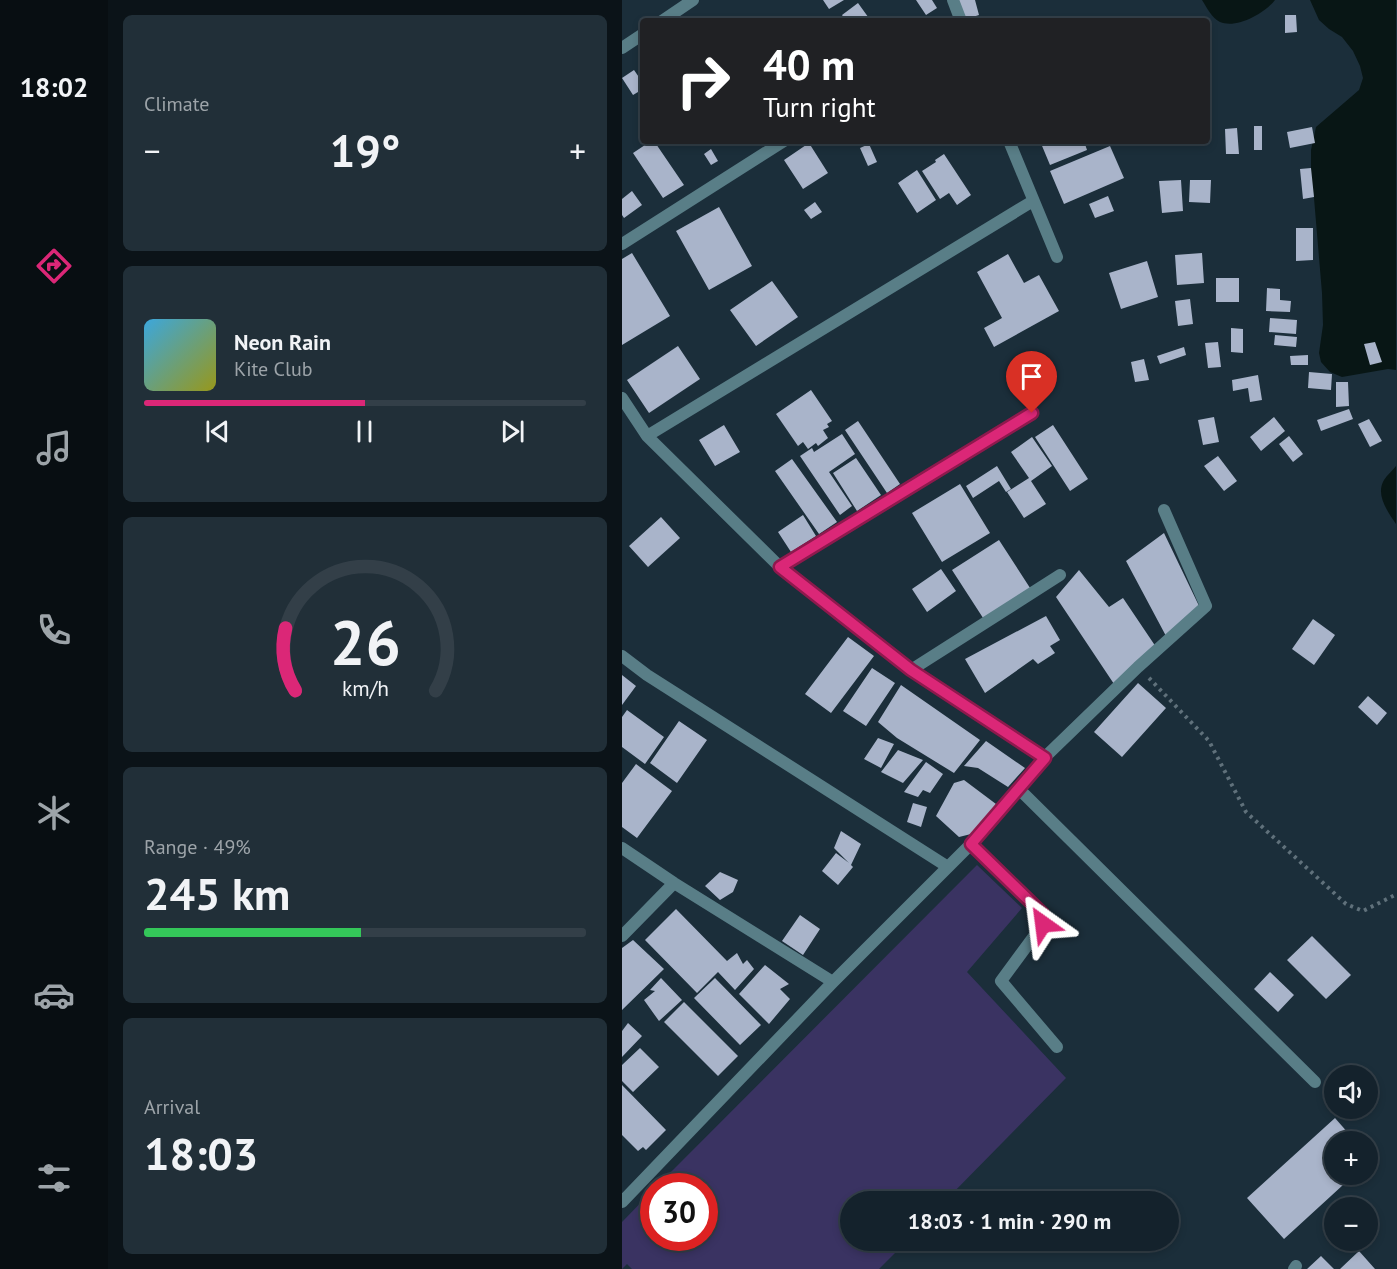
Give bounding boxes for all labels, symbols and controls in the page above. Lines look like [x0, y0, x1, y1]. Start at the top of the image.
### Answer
text: 40 m [763, 37, 855, 92]
icon: right [664, 42, 742, 120]
text: 18:02 [20, 70, 88, 104]
text: Turn right [763, 90, 876, 124]
text: Climate [144, 91, 210, 117]
text: 19° [330, 121, 400, 179]
text: − [144, 129, 161, 172]
text: + [569, 129, 586, 172]
icon: directions [33, 245, 75, 287]
text: Neon Rain [234, 328, 331, 356]
pin [1006, 351, 1057, 413]
text: Kite Club [234, 356, 312, 382]
icon: arrive [1015, 360, 1048, 393]
icon: previous [201, 415, 234, 448]
icon: pause [348, 415, 381, 448]
icon: next [496, 415, 529, 448]
icon: music [33, 427, 75, 469]
text: 26 [330, 602, 400, 683]
icon: phone [33, 609, 75, 651]
text: km/h [341, 675, 388, 703]
icon: climate [33, 792, 75, 834]
text: Range · 49% [144, 834, 251, 860]
text: 245 km [144, 864, 290, 922]
position arrow [1011, 892, 1075, 956]
icon: car [33, 974, 75, 1016]
map controls [1324, 1065, 1378, 1251]
button: sound [1324, 1065, 1378, 1119]
text: Arrival [144, 1094, 200, 1120]
text: 18:03 [144, 1124, 258, 1182]
button: + [1324, 1131, 1378, 1185]
icon: filters [33, 1157, 75, 1199]
speed limit sign: 30 [640, 1173, 718, 1251]
button: − [1324, 1197, 1378, 1251]
text: 18:03 · 1 min · 290 m [908, 1207, 1111, 1235]

